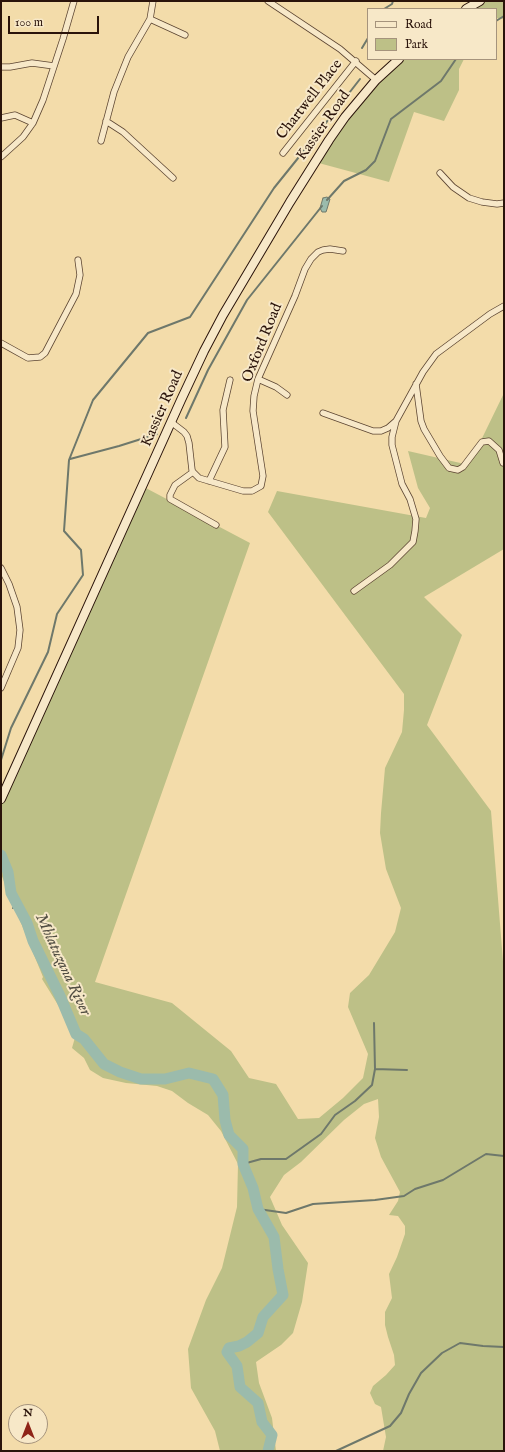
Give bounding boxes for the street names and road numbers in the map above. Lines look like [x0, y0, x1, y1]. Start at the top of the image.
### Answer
street label: Chartwell Place [273, 56, 347, 144]
street label: Kassier Road [293, 88, 355, 164]
street label: Oxford Road [239, 301, 287, 385]
street label: Kassier Road [138, 368, 188, 450]

